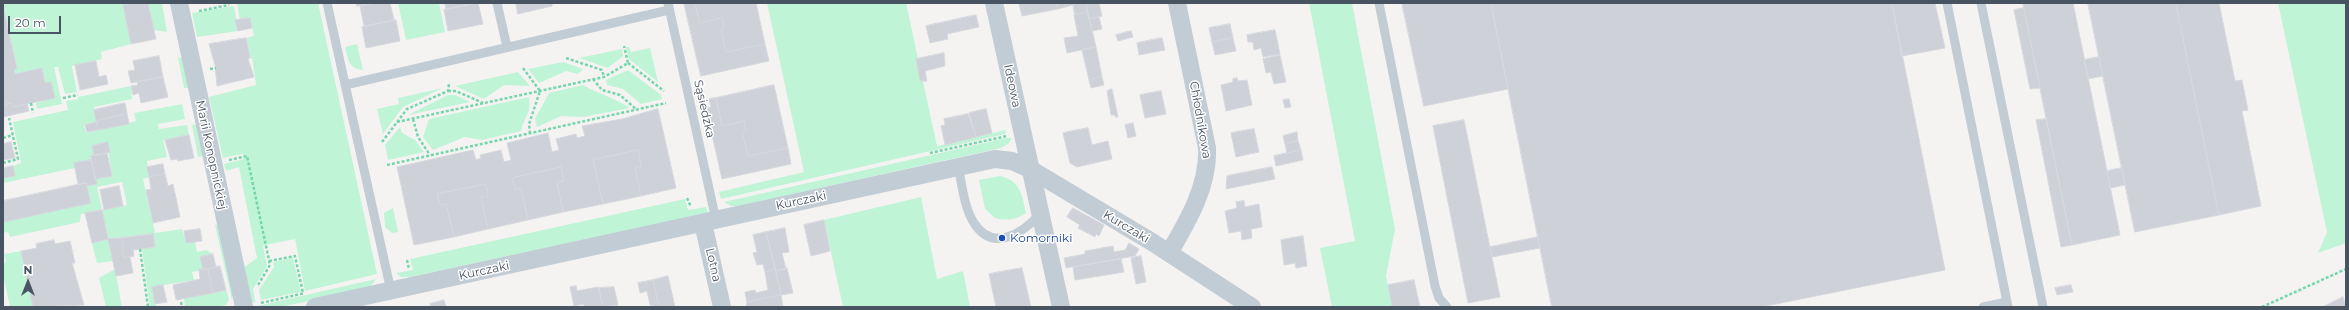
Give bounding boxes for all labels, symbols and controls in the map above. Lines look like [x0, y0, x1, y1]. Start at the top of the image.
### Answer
scale bar [10, 8, 63, 34]
text: 20 m [15, 15, 46, 30]
street label: Ideowa [1000, 63, 1024, 109]
street label: Sąsiedzka [690, 79, 718, 139]
street label: Chłodnikowa [1186, 80, 1214, 160]
street label: Marii Konopnickiej [192, 99, 230, 211]
street label: Kurczaki [774, 189, 828, 213]
street label: Kurczaki [1100, 208, 1152, 246]
place label: Komorniki [1010, 231, 1072, 245]
marker: Komorniki [997, 233, 1007, 243]
street label: Lotna [702, 247, 724, 283]
street label: Kurczaki [457, 259, 511, 283]
north arrow [8, 262, 48, 302]
text: N [24, 263, 32, 277]

